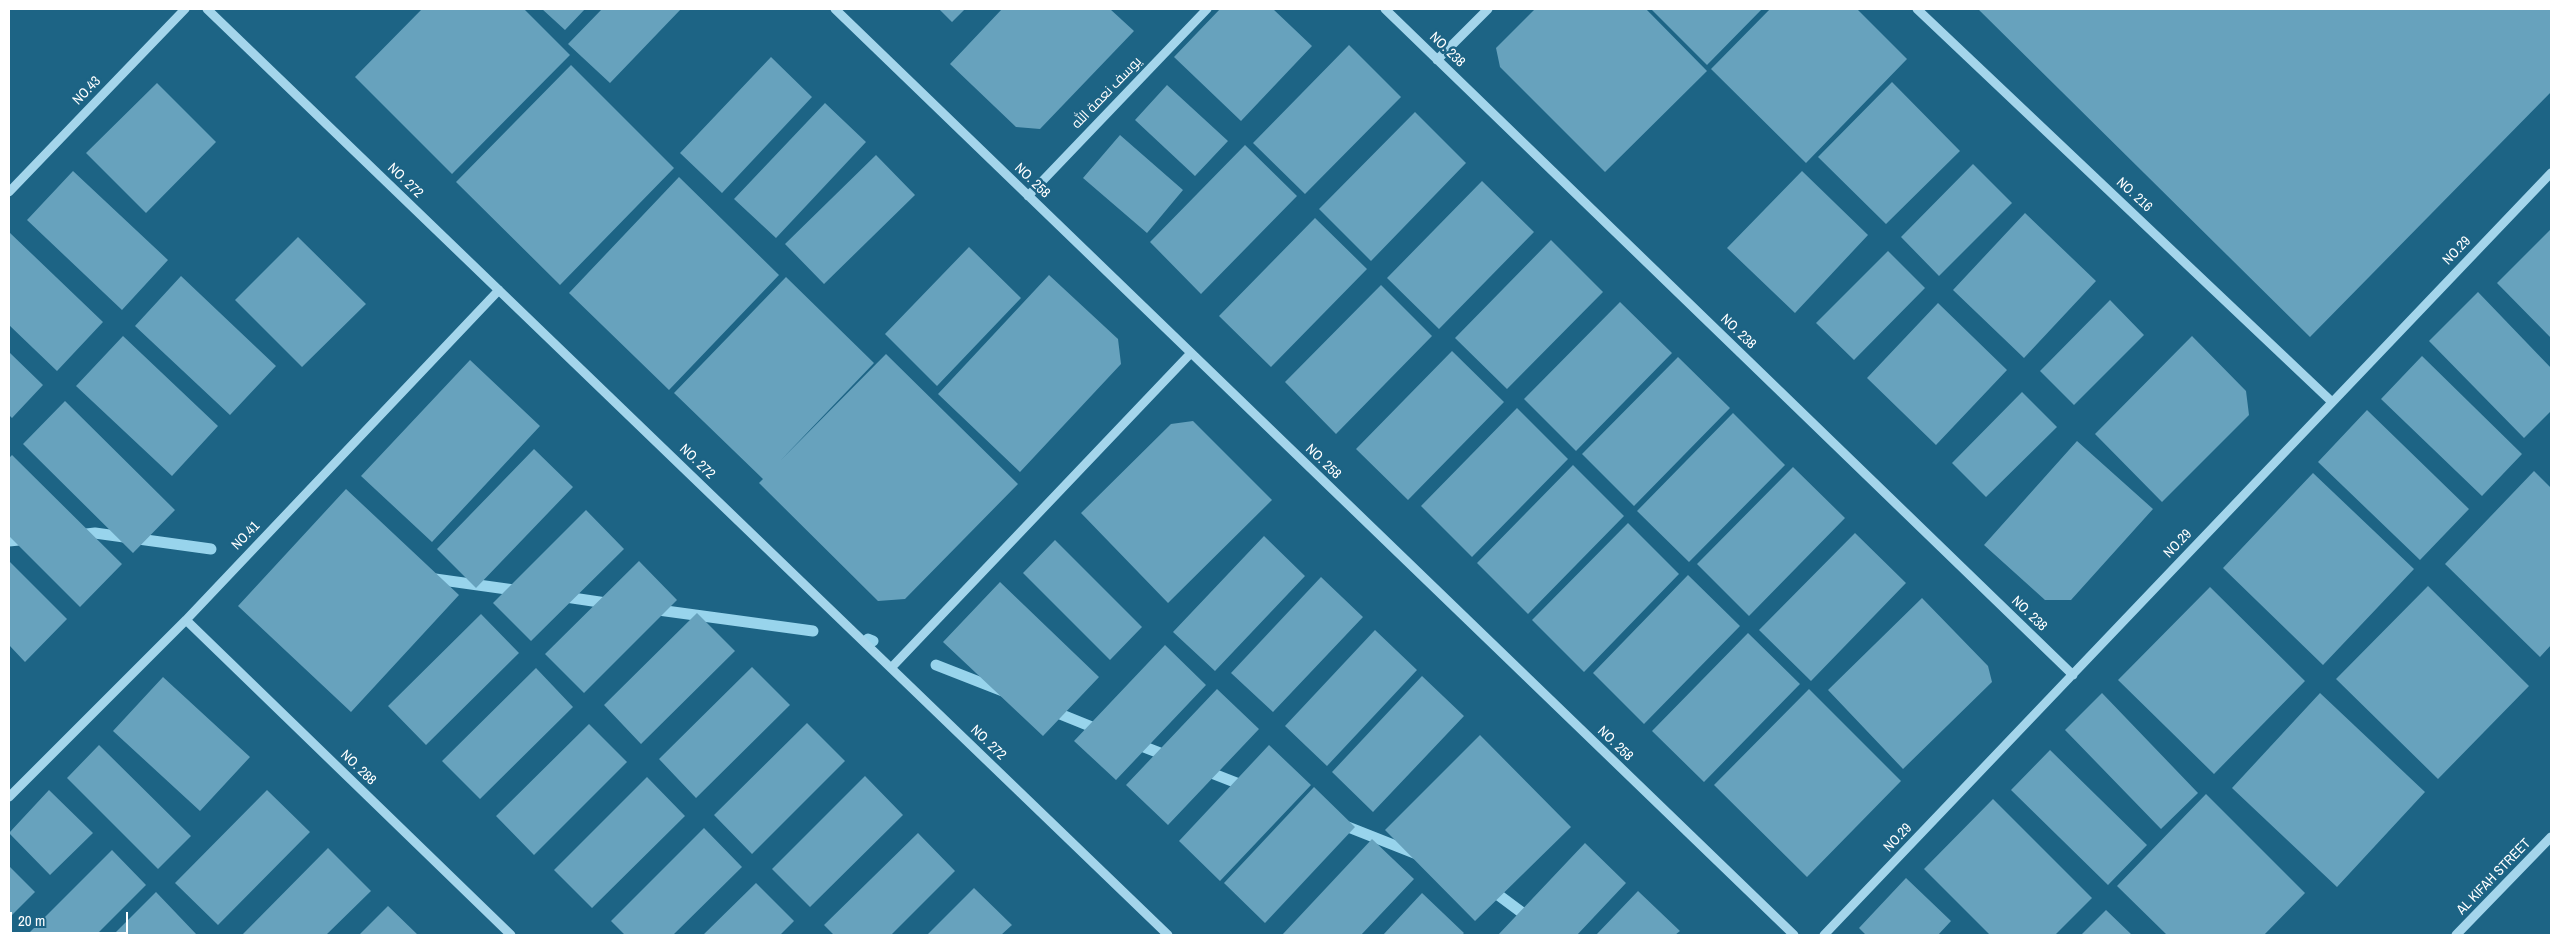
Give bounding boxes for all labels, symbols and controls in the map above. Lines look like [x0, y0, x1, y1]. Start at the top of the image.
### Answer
street label: NO. 238 [1426, 29, 1468, 71]
street label: يوسف نعمة الله [1069, 54, 1145, 132]
street label: NO.43 [69, 73, 105, 109]
street label: NO. 272 [384, 160, 426, 202]
street label: NO. 258 [1011, 160, 1053, 202]
street label: NO. 216 [2113, 174, 2155, 216]
street label: NO.29 [2439, 233, 2475, 269]
street label: NO. 238 [1717, 311, 1759, 353]
street label: NO. 272 [676, 441, 718, 483]
street label: NO. 258 [1302, 441, 1344, 483]
street label: NO.41 [228, 518, 264, 554]
street label: NO.29 [2160, 526, 2196, 562]
street label: NO. 238 [2008, 593, 2050, 635]
street label: NO. 272 [967, 722, 1009, 764]
street label: NO. 258 [1594, 723, 1636, 765]
street label: NO. 288 [337, 747, 379, 789]
street label: NO.29 [1880, 820, 1916, 856]
street label: AL KIFAH STREET [2454, 836, 2534, 918]
scale bar [12, 902, 130, 934]
text: 20 m [18, 910, 45, 931]

